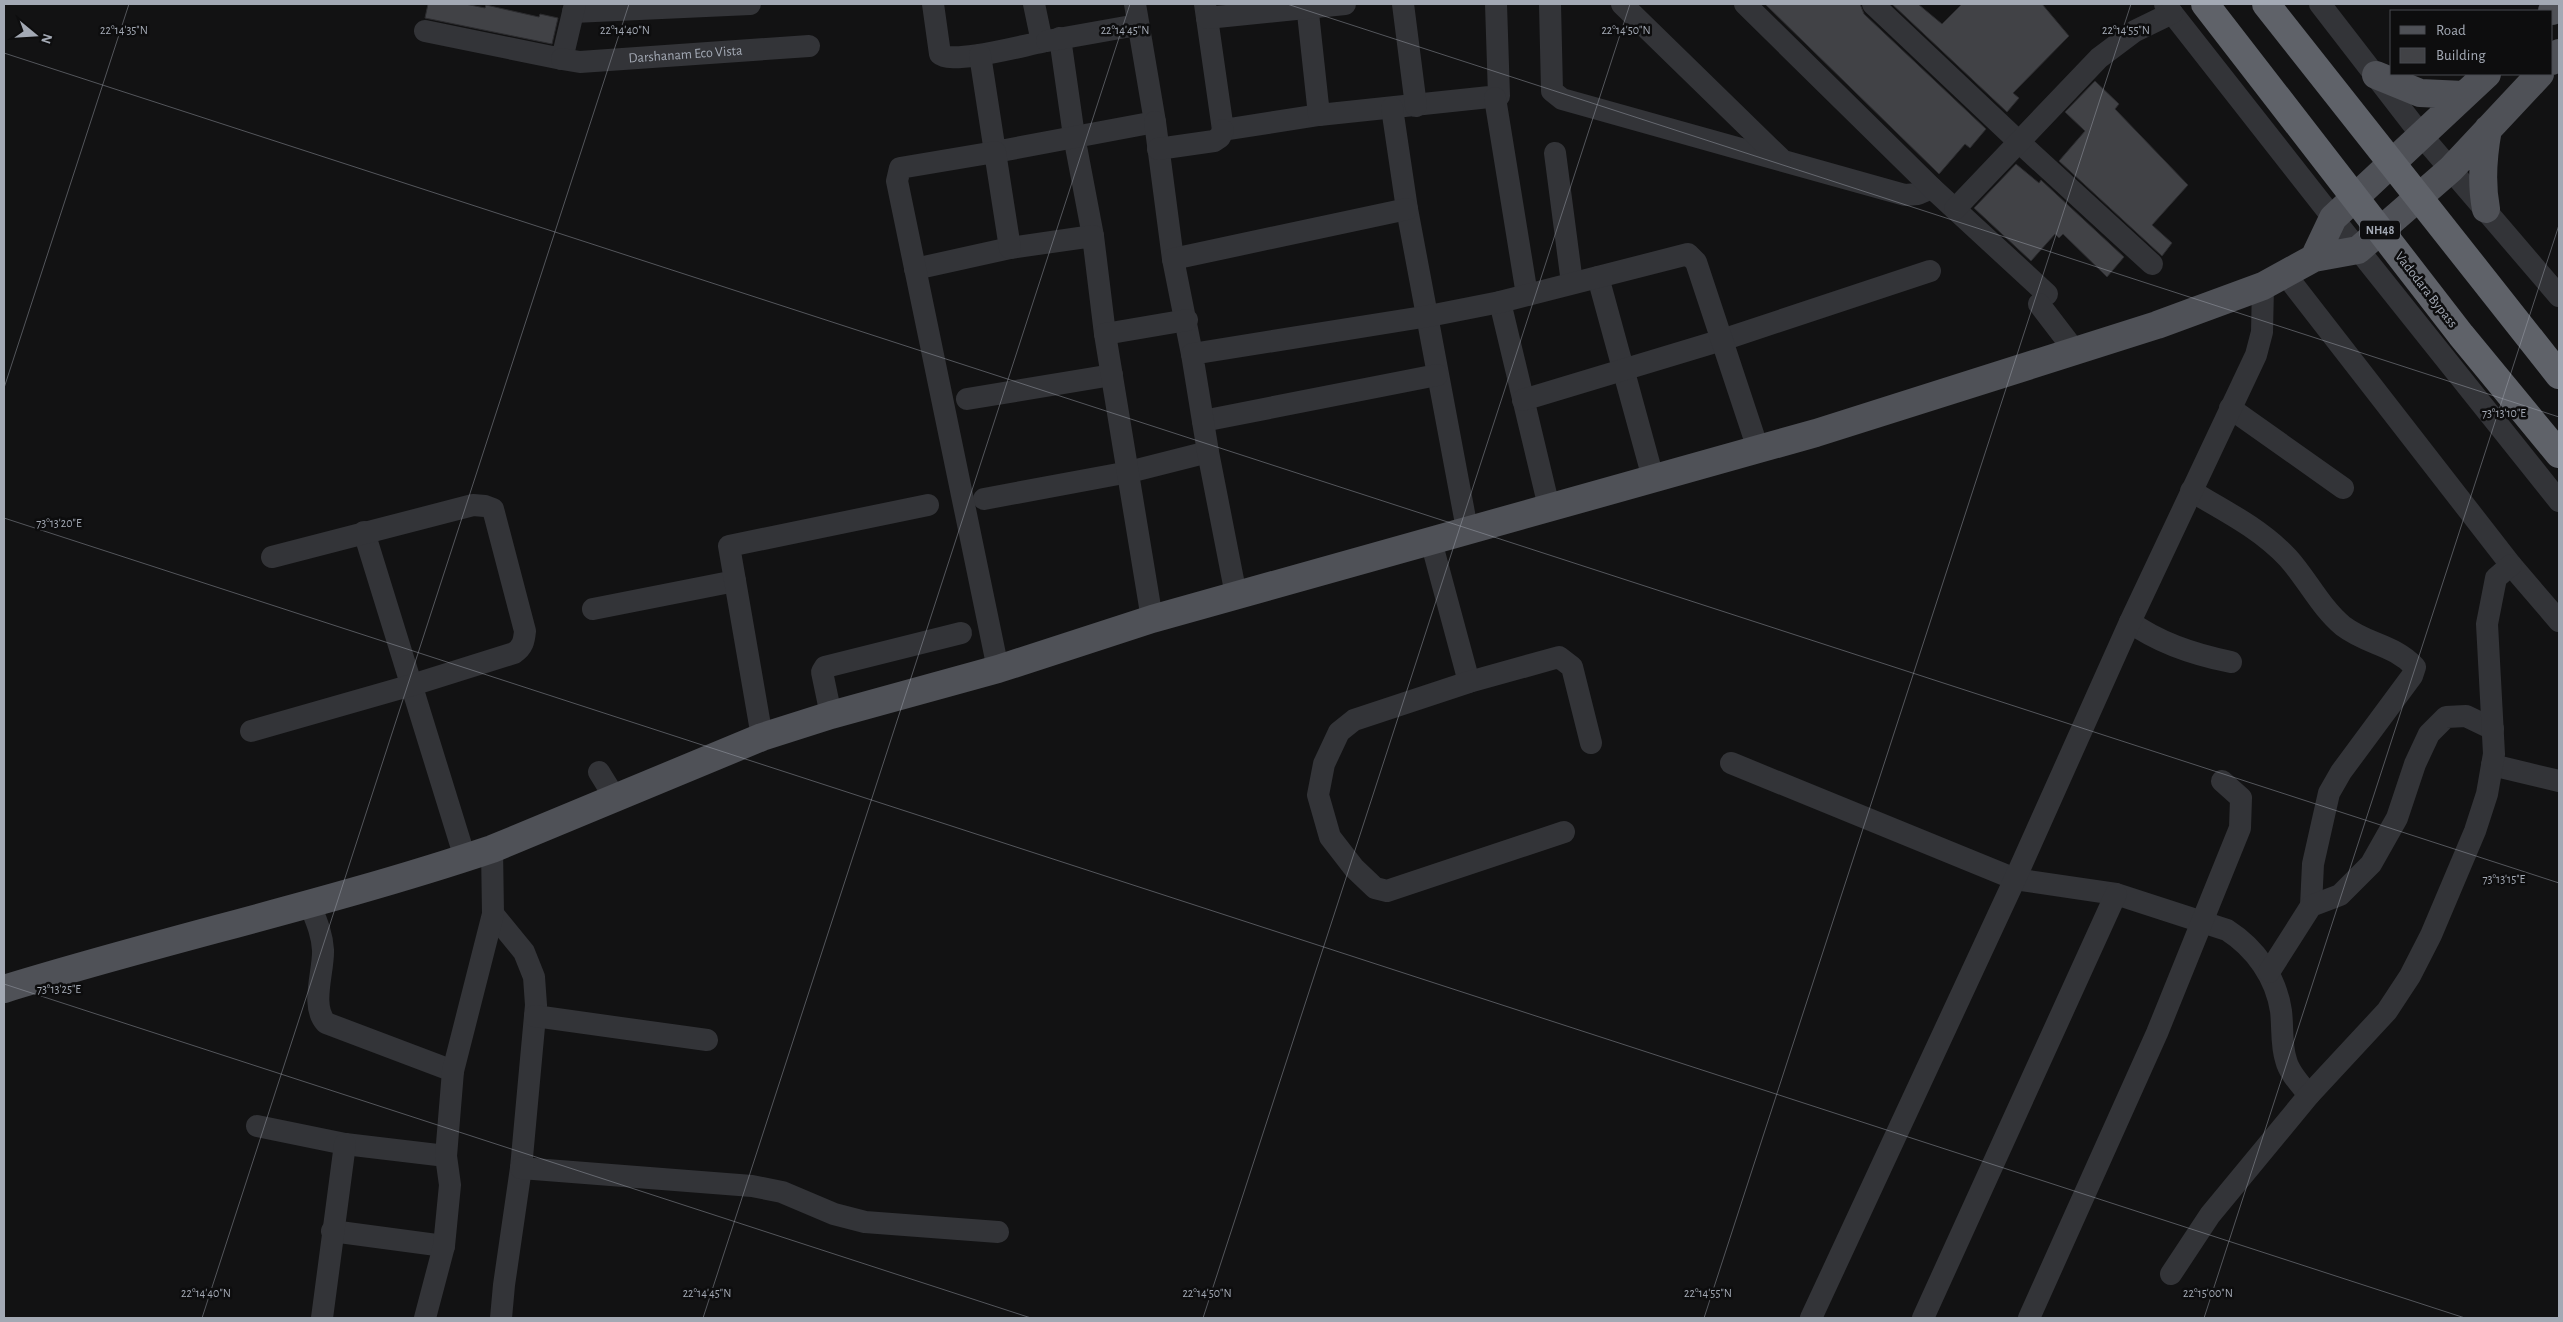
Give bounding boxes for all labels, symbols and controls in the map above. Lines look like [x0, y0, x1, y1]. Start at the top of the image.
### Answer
north arrow [10, 10, 60, 60]
legend [2390, 10, 2553, 75]
text: Road [2436, 23, 2466, 38]
text: 22°14'35"N [100, 24, 148, 36]
text: 22°14'40"N [600, 24, 650, 36]
text: 22°14'45"N [1101, 24, 1149, 36]
text: 22°14'50"N [1601, 24, 1651, 36]
text: 22°14'55"N [2102, 24, 2150, 36]
text: N [38, 32, 55, 46]
street label: Darshanam Eco Vista [628, 44, 743, 66]
text: Building [2436, 48, 2486, 63]
road number: NH48 [2360, 220, 2400, 240]
street label: Vadodara Bypass [2392, 249, 2460, 331]
text: 73°13'10"E [2482, 407, 2526, 419]
text: 73°13'20"E [36, 517, 82, 529]
text: 73°13'15"E [2483, 873, 2526, 885]
text: 73°13'25"E [37, 983, 81, 995]
text: 22°14'40"N [181, 1287, 231, 1299]
text: 22°14'45"N [683, 1287, 731, 1299]
text: 22°14'50"N [1182, 1287, 1232, 1299]
text: 22°14'55"N [1684, 1287, 1732, 1299]
text: 22°15'00"N [2183, 1287, 2233, 1299]

